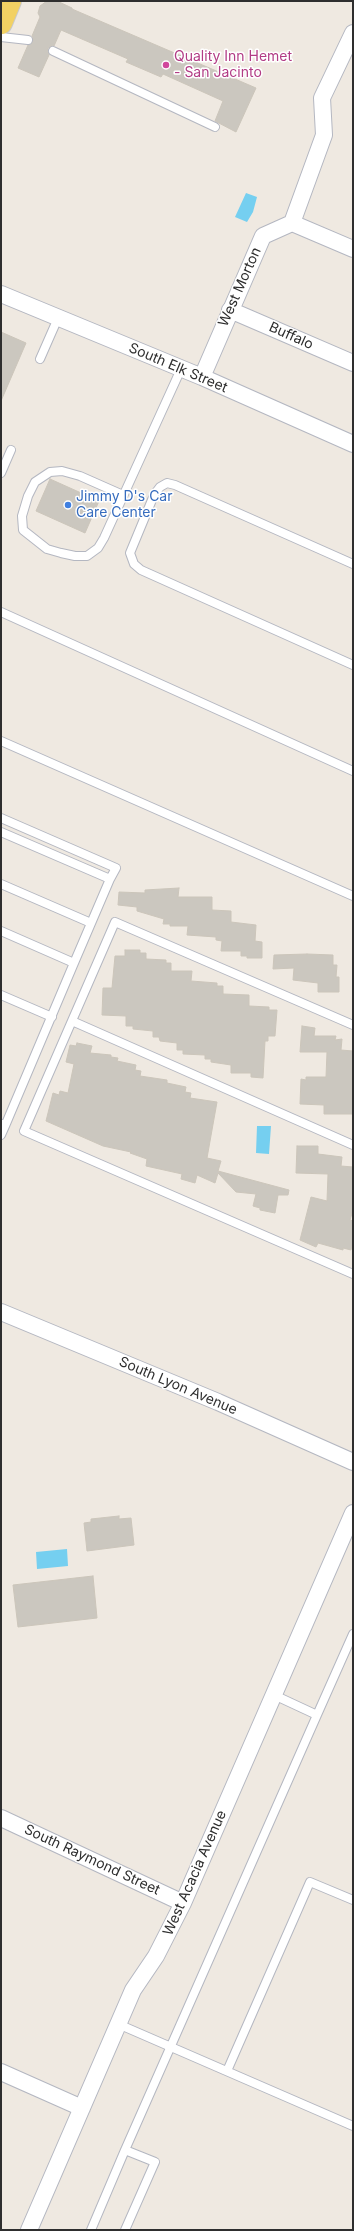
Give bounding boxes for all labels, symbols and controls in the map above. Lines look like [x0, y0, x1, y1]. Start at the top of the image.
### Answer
place label: Quality Inn Hemet - San Jacinto [174, 49, 292, 82]
marker: Quality Inn Hemet - San Jacinto [161, 60, 171, 70]
street label: West Morton [215, 245, 265, 329]
street label: Buffalo [266, 319, 316, 353]
street label: South Elk Street [126, 340, 230, 396]
place label: Jimmy D's Car Care Center [76, 489, 172, 522]
marker: Jimmy D's Car Care Center [63, 500, 73, 510]
street label: South Lyon Avenue [116, 1353, 240, 1419]
street label: West Acacia Avenue [160, 1808, 230, 1938]
street label: South Raymond Street [21, 1821, 163, 1899]

